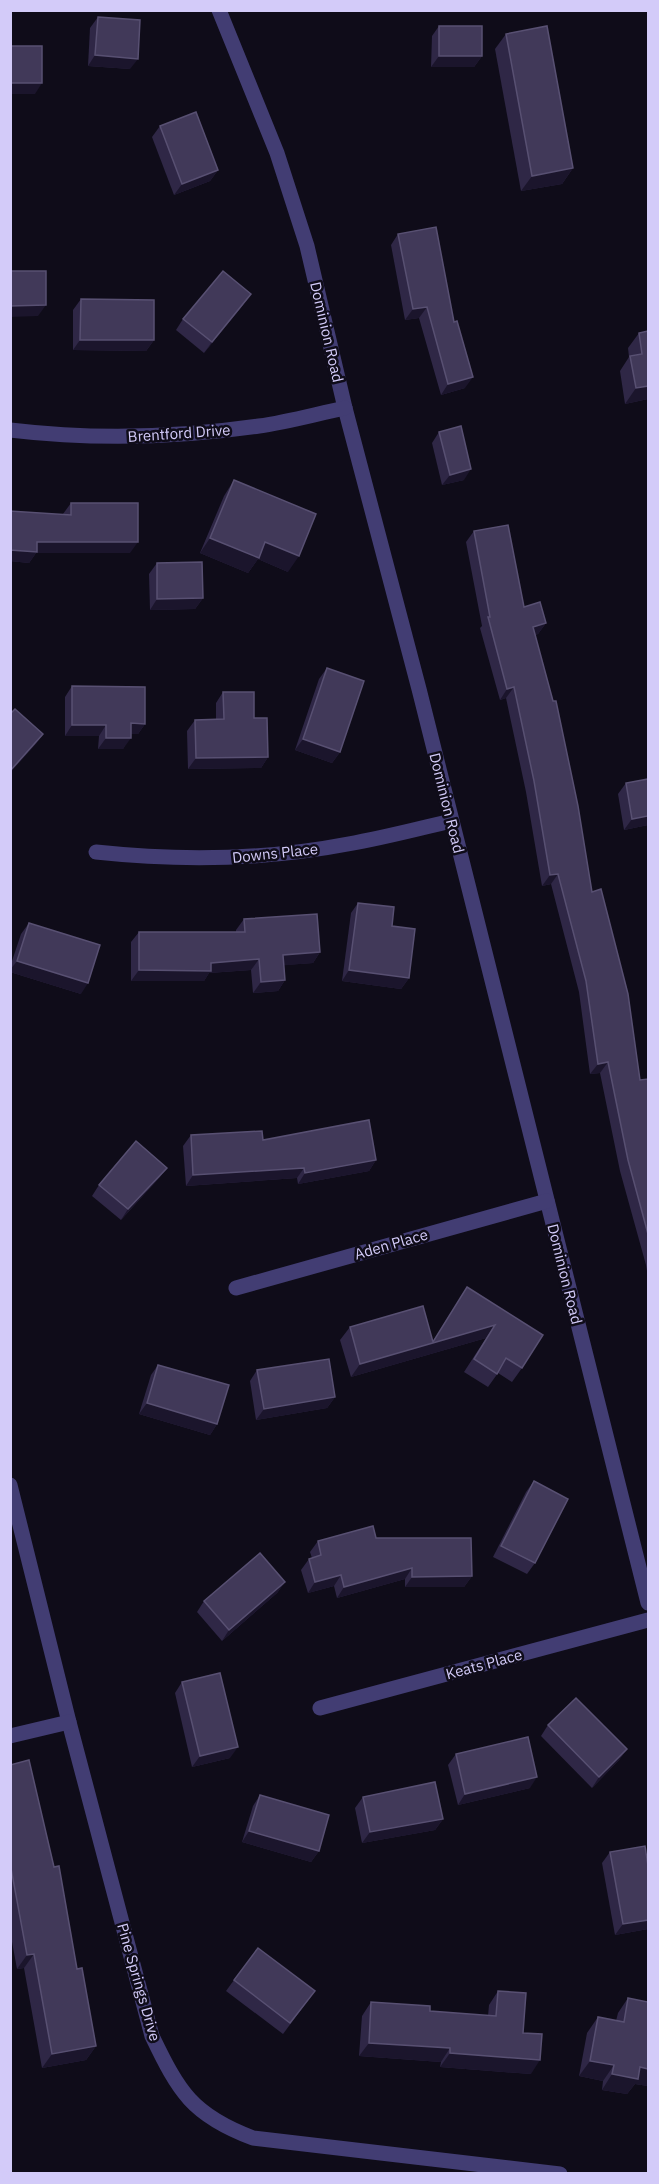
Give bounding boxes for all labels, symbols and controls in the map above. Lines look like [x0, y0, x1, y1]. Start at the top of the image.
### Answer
street label: Dominion Road [306, 280, 348, 384]
street label: Brentford Drive [127, 420, 231, 446]
street label: Dominion Road [425, 751, 469, 855]
street label: Downs Place [231, 839, 319, 867]
street label: Dominion Road [543, 1222, 587, 1326]
street label: Aden Place [352, 1224, 430, 1264]
street label: Keats Place [444, 1645, 524, 1683]
street label: Pine Springs Drive [113, 1921, 165, 2043]

